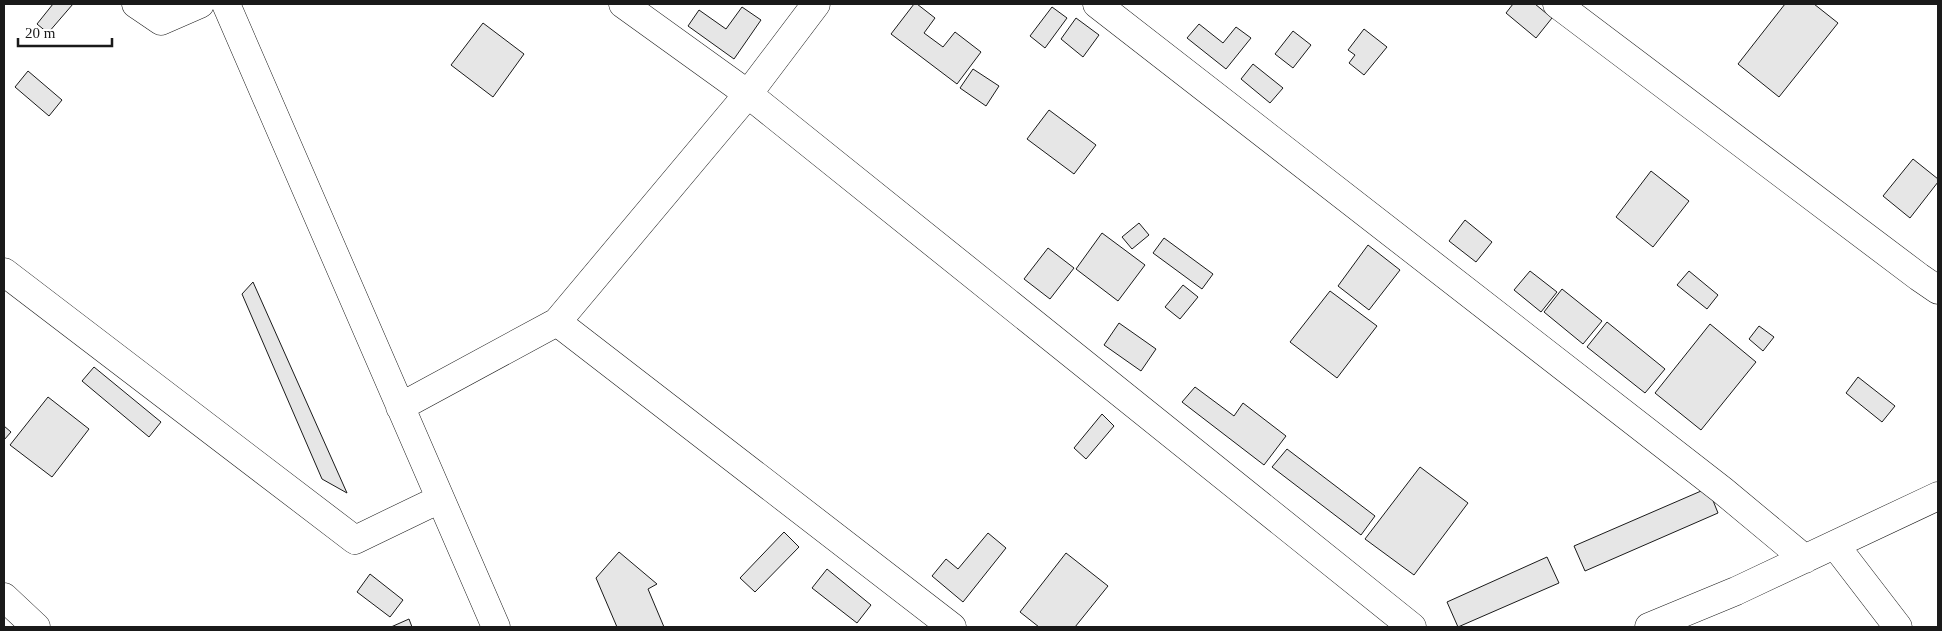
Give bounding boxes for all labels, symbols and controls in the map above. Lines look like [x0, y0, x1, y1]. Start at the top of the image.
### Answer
scale bar [18, 15, 111, 47]
text: 20 m [25, 25, 56, 41]

